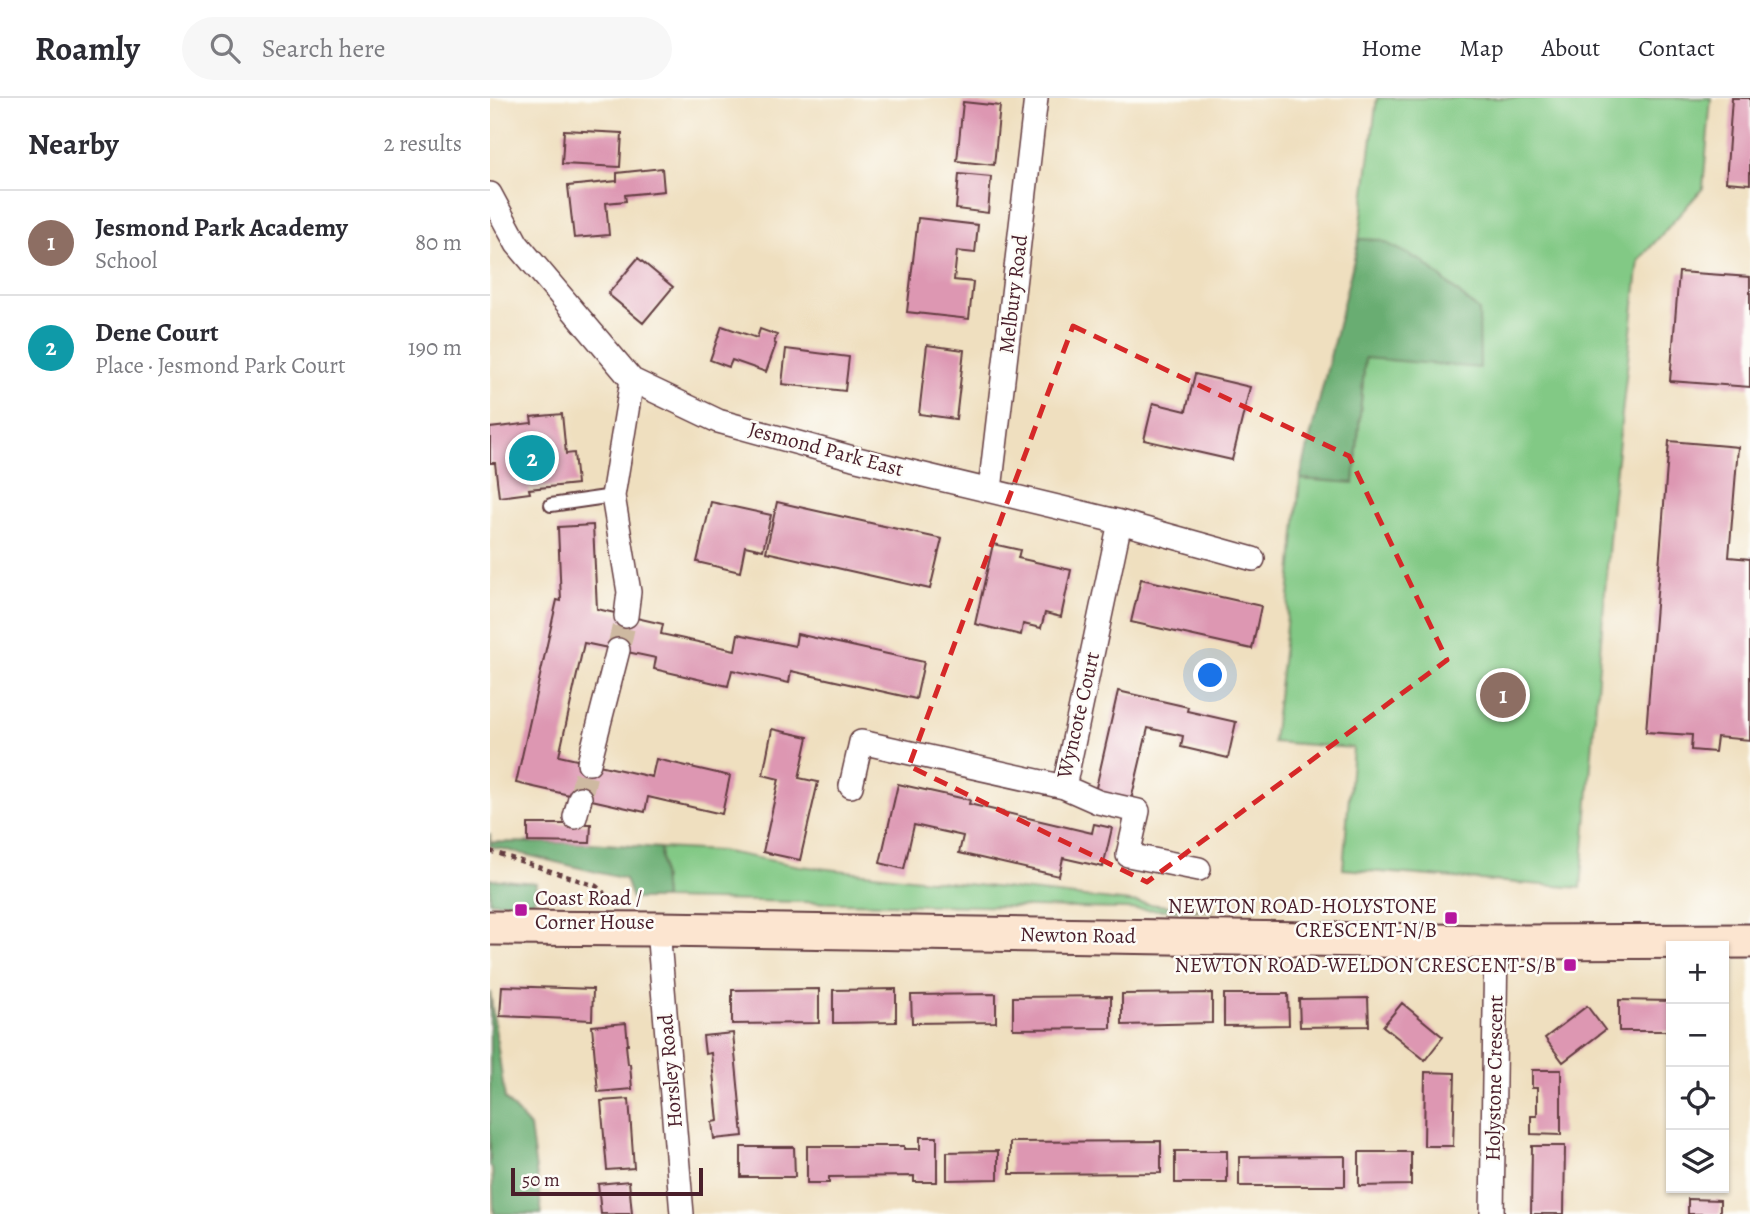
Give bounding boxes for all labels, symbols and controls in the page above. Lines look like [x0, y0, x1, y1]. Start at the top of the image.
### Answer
search box [182, 17, 672, 80]
text: Roamly [35, 26, 140, 71]
icon: search [206, 29, 244, 67]
text: Search here [262, 31, 385, 66]
text: Home [1361, 32, 1422, 64]
text: Map [1460, 32, 1504, 64]
text: About [1542, 32, 1600, 64]
text: Contact [1638, 32, 1715, 64]
text: Nearby [28, 124, 119, 164]
text: 2 results [384, 128, 462, 159]
text: Jesmond Park Academy [95, 210, 348, 245]
text: 1 [47, 227, 55, 258]
text: 80 m [415, 227, 462, 258]
street label: Melbury Road [992, 232, 1034, 355]
text: School [95, 245, 157, 276]
text: Dene Court [95, 315, 219, 350]
text: 2 [45, 332, 57, 363]
text: 190 m [408, 332, 462, 363]
text: Place · Jesmond Park Court [95, 350, 346, 381]
street label: Jesmond Park East [745, 415, 907, 483]
pin: 2 [509, 432, 555, 484]
street label: Wyncote Court [1050, 649, 1106, 782]
your location [1193, 658, 1227, 692]
pin: 1 [1480, 669, 1526, 721]
place label: Coast Road / Corner House [535, 884, 654, 936]
place label: NEWTON ROAD-HOLYSTONE CRESCENT-N/B [1168, 892, 1437, 944]
marker: Coast Road / Corner House [513, 902, 529, 918]
marker: NEWTON ROAD-HOLYSTONE CRESCENT-N/B [1443, 910, 1459, 926]
street label: Newton Road [1020, 920, 1137, 950]
map controls [1666, 941, 1729, 1193]
button: + [1666, 941, 1729, 1004]
place label: NEWTON ROAD-WELDON CRESCENT-S/B [1175, 951, 1556, 979]
marker: NEWTON ROAD-WELDON CRESCENT-S/B [1562, 957, 1578, 973]
street label: Holystone Crescent [1479, 995, 1509, 1161]
button: − [1666, 1004, 1729, 1067]
street label: Horsley Road [651, 1012, 689, 1129]
button: locate [1666, 1067, 1729, 1130]
button: layers [1666, 1130, 1729, 1193]
scale bar [511, 1165, 704, 1197]
text: 50 m [522, 1167, 560, 1193]

